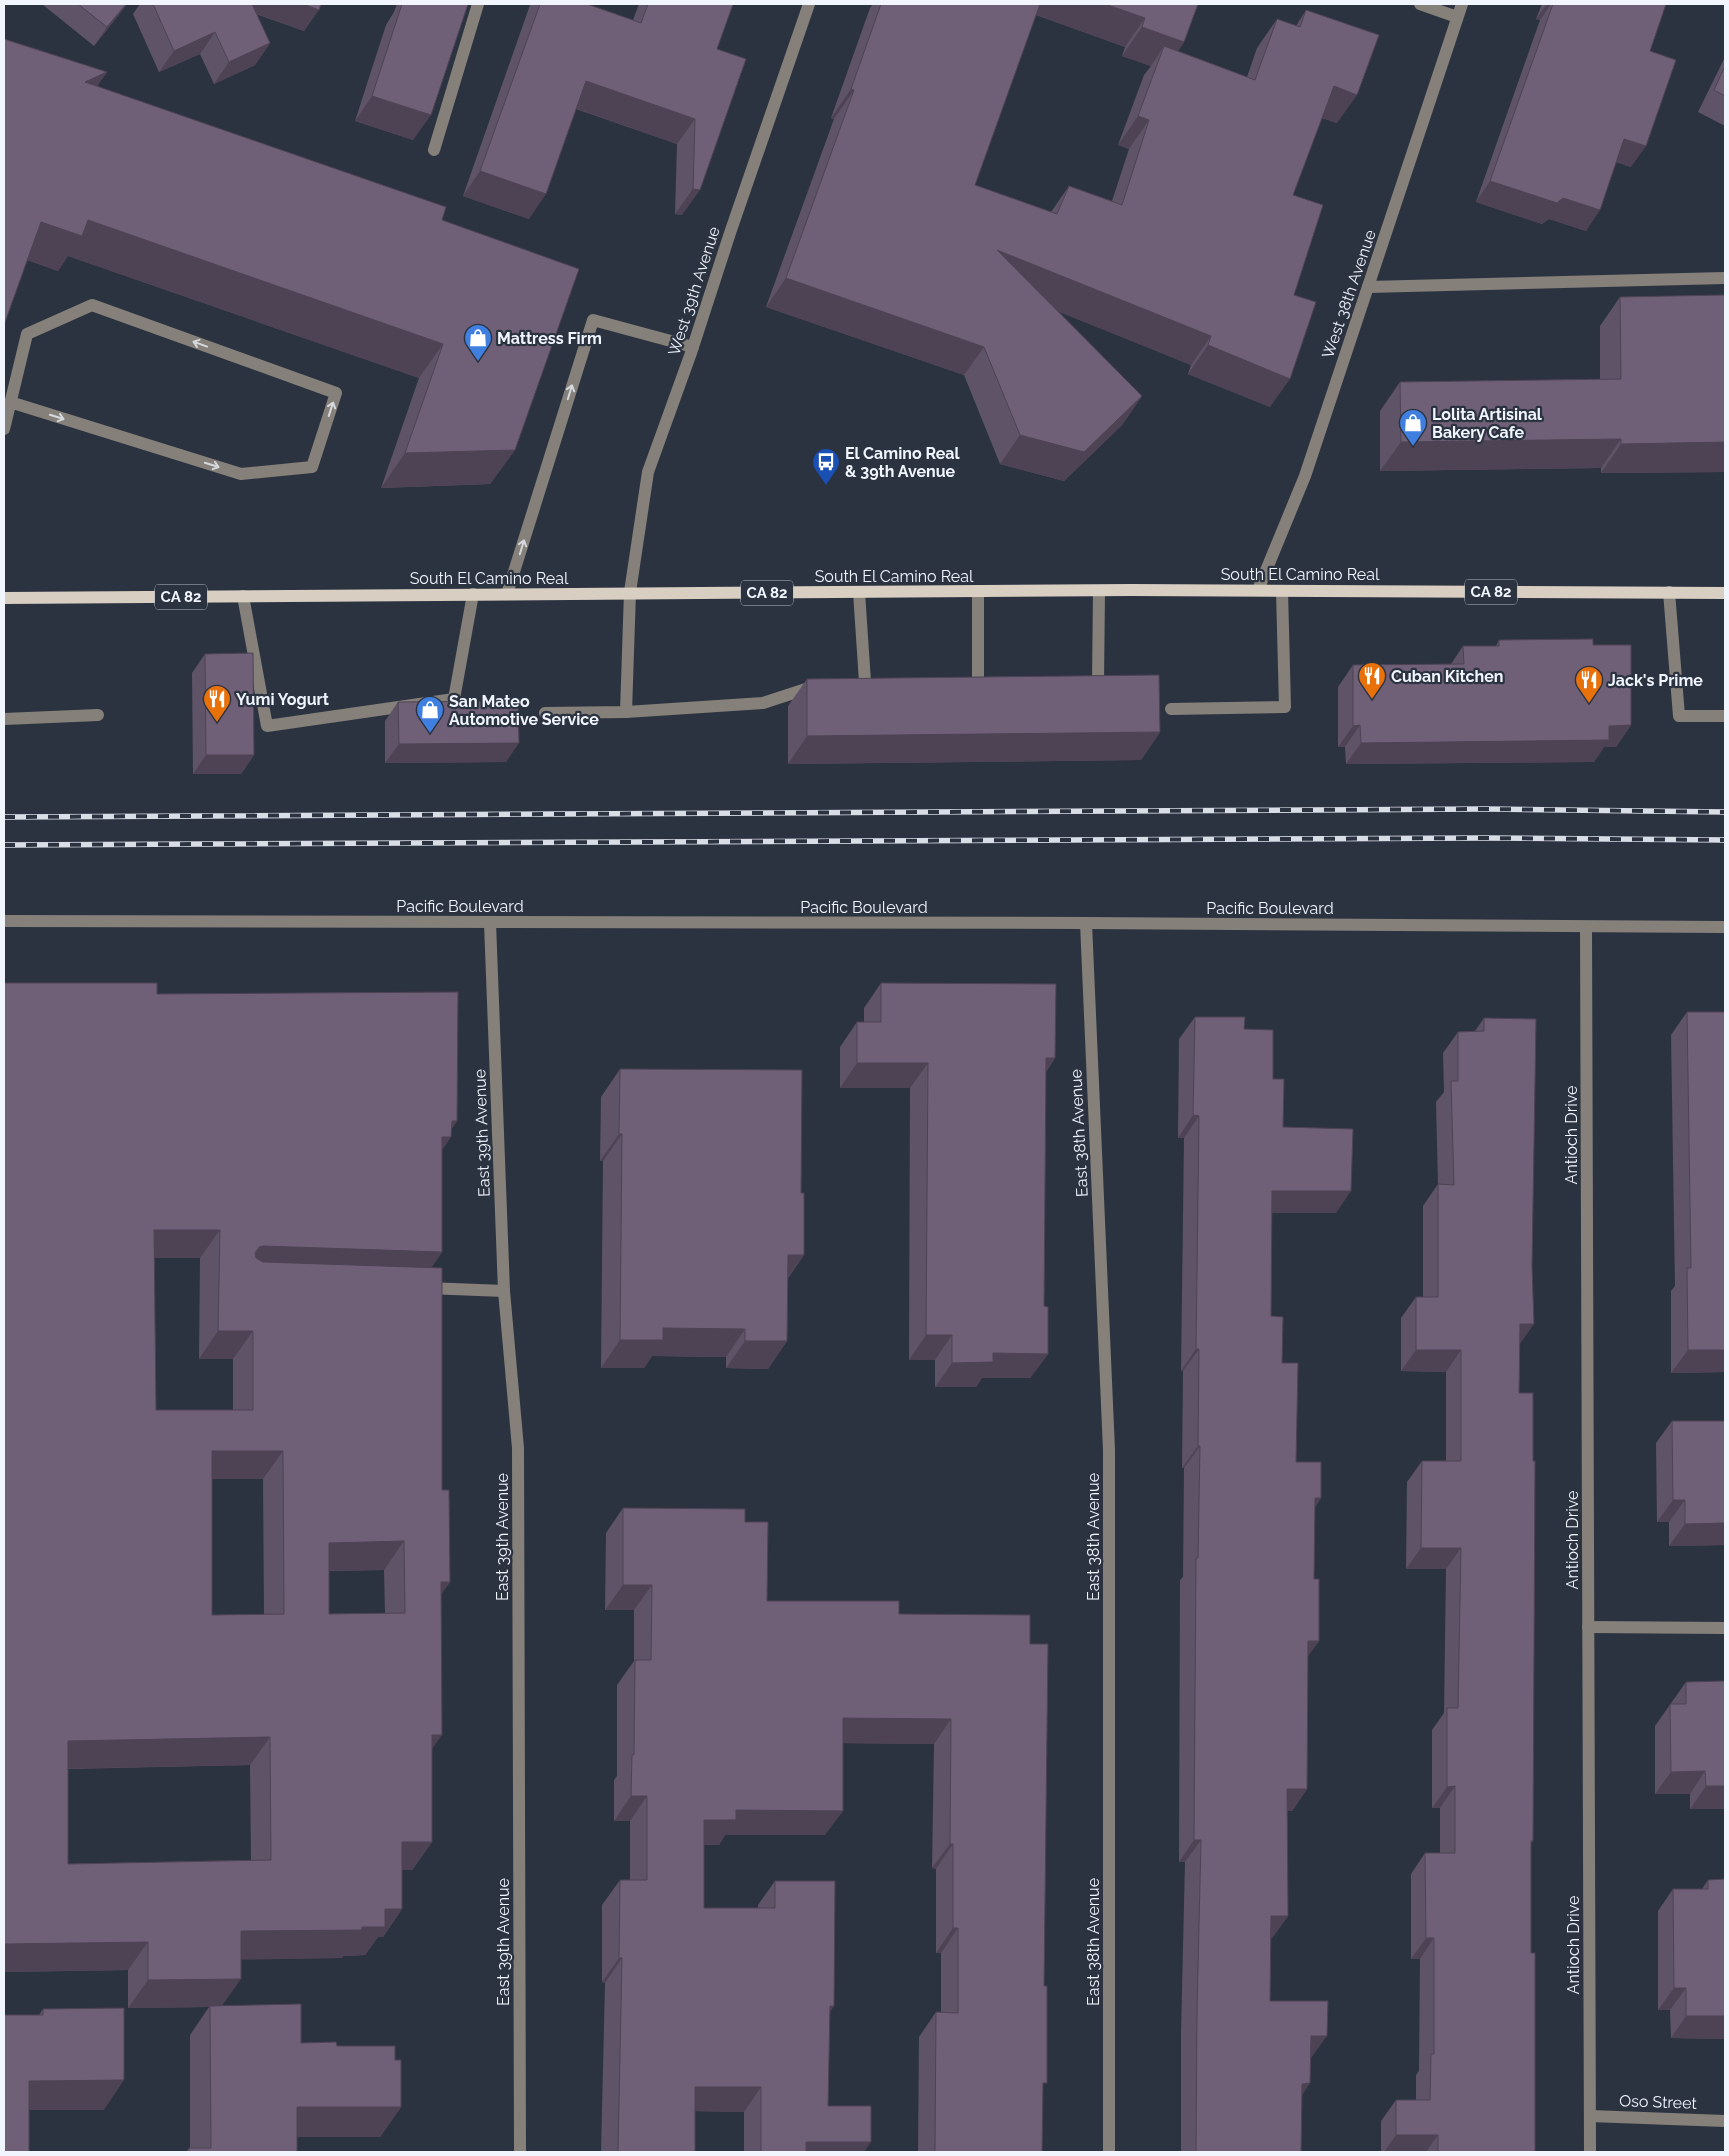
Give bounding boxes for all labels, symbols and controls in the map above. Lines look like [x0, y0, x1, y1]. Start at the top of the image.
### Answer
street label: West 39th Avenue [664, 224, 724, 358]
street label: West 38th Avenue [1318, 227, 1380, 361]
shop icon: Mattress Firm [463, 323, 493, 362]
place label: Mattress Firm [497, 329, 602, 348]
one-way arrow [192, 339, 208, 348]
one-way arrow [566, 385, 576, 401]
one-way arrow [327, 402, 336, 418]
place label: Lolita Artisinal Bakery Cafe [1432, 405, 1543, 442]
shop icon: Lolita Artisinal Bakery Cafe [1398, 408, 1428, 447]
one-way arrow [48, 412, 64, 422]
place label: El Camino Real & 39th Avenue [845, 444, 961, 481]
bus stop icon: El Camino Real & 39th Avenue [811, 447, 841, 486]
one-way arrow [204, 461, 220, 471]
one-way arrow [517, 540, 527, 556]
street label: South El Camino Real [1221, 565, 1380, 584]
street label: South El Camino Real [815, 567, 974, 586]
street label: South El Camino Real [410, 569, 569, 588]
road number: CA 82 [741, 580, 793, 606]
road number: CA 82 [1465, 580, 1517, 604]
road number: CA 82 [155, 584, 207, 610]
restaurant icon: Cuban Kitchen [1357, 661, 1387, 700]
restaurant icon: Jack's Prime [1574, 665, 1604, 704]
place label: Cuban Kitchen [1391, 667, 1503, 686]
place label: Jack's Prime [1608, 671, 1703, 690]
restaurant icon: Yumi Yogurt [202, 684, 232, 723]
place label: Yumi Yogurt [236, 690, 329, 709]
place label: San Mateo Automotive Service [449, 692, 599, 729]
shop icon: San Mateo Automotive Service [415, 695, 445, 734]
street label: Pacific Boulevard [396, 897, 524, 916]
street label: Pacific Boulevard [800, 898, 928, 917]
street label: Pacific Boulevard [1206, 899, 1334, 918]
street label: East 39th Avenue [470, 1069, 494, 1197]
street label: East 38th Avenue [1066, 1069, 1092, 1197]
street label: Antioch Drive [1562, 1086, 1581, 1184]
street label: East 39th Avenue [493, 1473, 512, 1601]
street label: East 38th Avenue [1084, 1473, 1103, 1601]
street label: Antioch Drive [1563, 1491, 1582, 1589]
street label: East 39th Avenue [494, 1878, 513, 2006]
street label: East 38th Avenue [1084, 1878, 1103, 2006]
street label: Antioch Drive [1564, 1896, 1583, 1994]
street label: Oso Street [1619, 2091, 1698, 2113]

